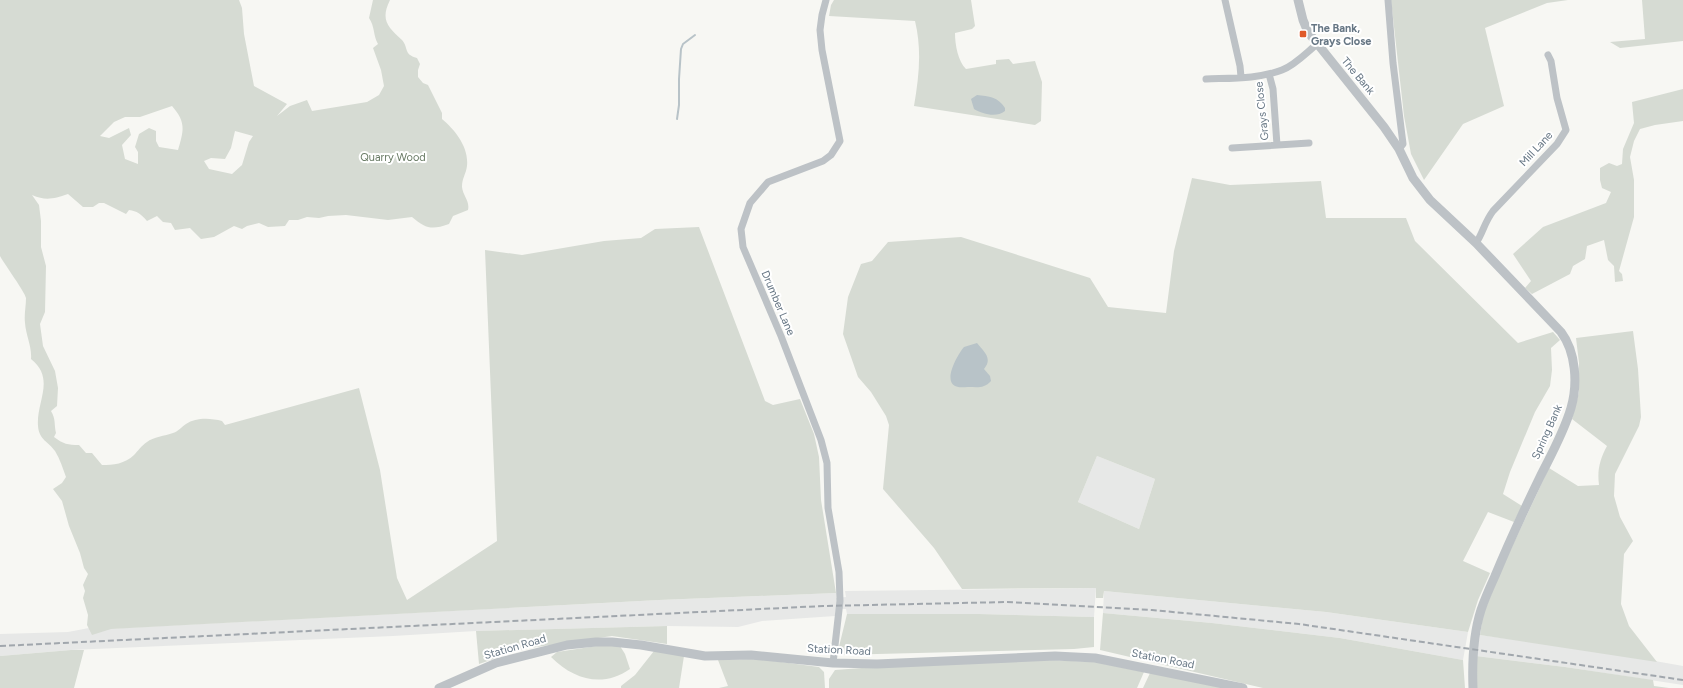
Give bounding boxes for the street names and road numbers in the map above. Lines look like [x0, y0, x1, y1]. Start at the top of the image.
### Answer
street label: The Bank [1339, 55, 1378, 98]
street label: Grays Close [1252, 81, 1272, 141]
street label: Mill Lane [1517, 129, 1555, 169]
street label: Drumber Lane [759, 269, 797, 337]
street label: Spring Bank [1529, 402, 1565, 461]
street label: Station Road [483, 632, 547, 662]
street label: Station Road [807, 642, 871, 658]
street label: Station Road [1130, 647, 1196, 671]

